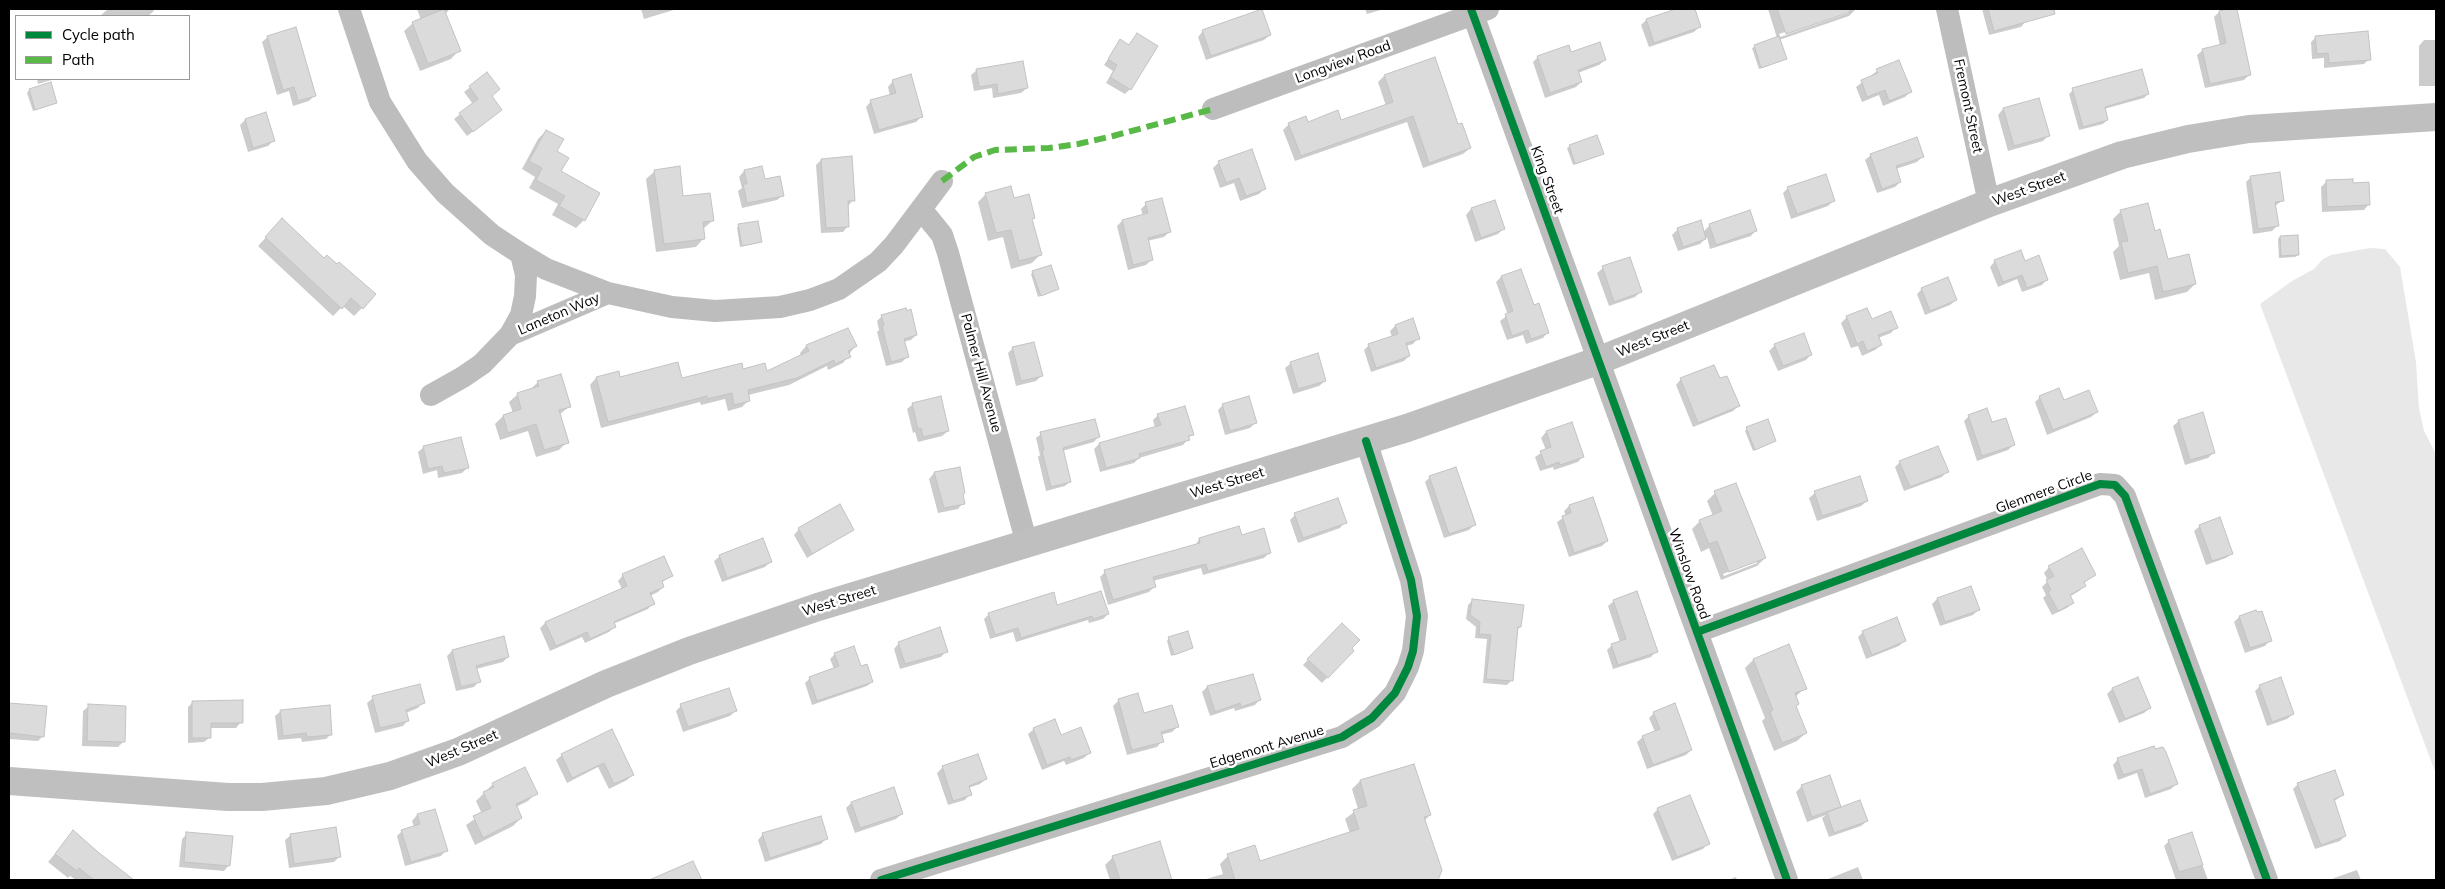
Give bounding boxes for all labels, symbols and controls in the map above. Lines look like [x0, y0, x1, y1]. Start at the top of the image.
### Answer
legend [15, 15, 190, 80]
text: Cycle path [62, 25, 135, 44]
street label: Longview Road [1293, 37, 1393, 87]
text: Path [62, 50, 94, 69]
street label: Fremont Street [1950, 57, 1986, 155]
street label: King Street [1527, 144, 1567, 216]
street label: West Street [1990, 168, 2068, 210]
street label: Laneton Way [516, 289, 602, 339]
street label: Palmer Hill Avenue [957, 312, 1005, 434]
street label: West Street [1614, 317, 1692, 361]
street label: West Street [1188, 464, 1266, 502]
street label: Glenmere Circle [1994, 467, 2094, 517]
street label: Winslow Road [1665, 526, 1713, 622]
street label: West Street [800, 582, 878, 620]
street label: Edgemont Avenue [1208, 722, 1326, 772]
street label: West Street [424, 726, 500, 772]

